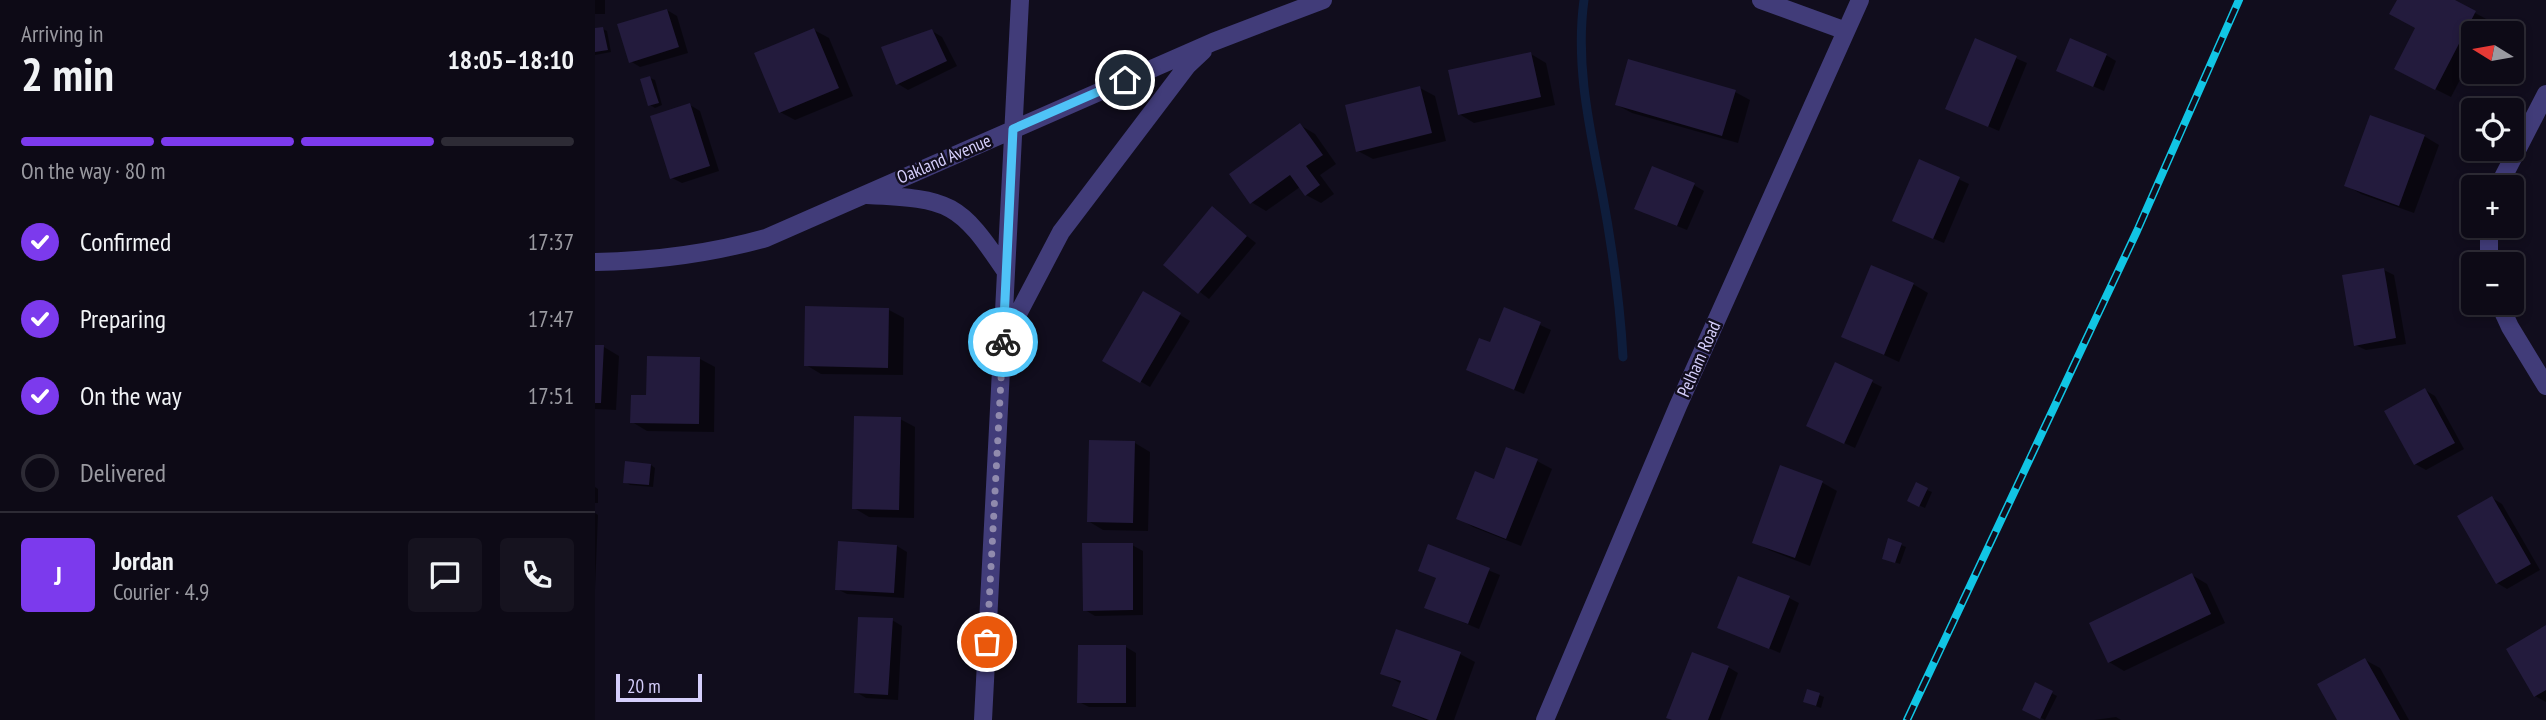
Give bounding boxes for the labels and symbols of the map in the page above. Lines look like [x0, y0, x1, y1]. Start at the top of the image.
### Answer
north arrow [2461, 21, 2523, 84]
pin [1095, 50, 1155, 110]
street label: Oakland Avenue [893, 128, 994, 189]
courier [968, 307, 1038, 377]
street label: Pelham Road [1672, 317, 1725, 400]
pin [957, 612, 1017, 672]
scale bar [616, 671, 702, 703]

